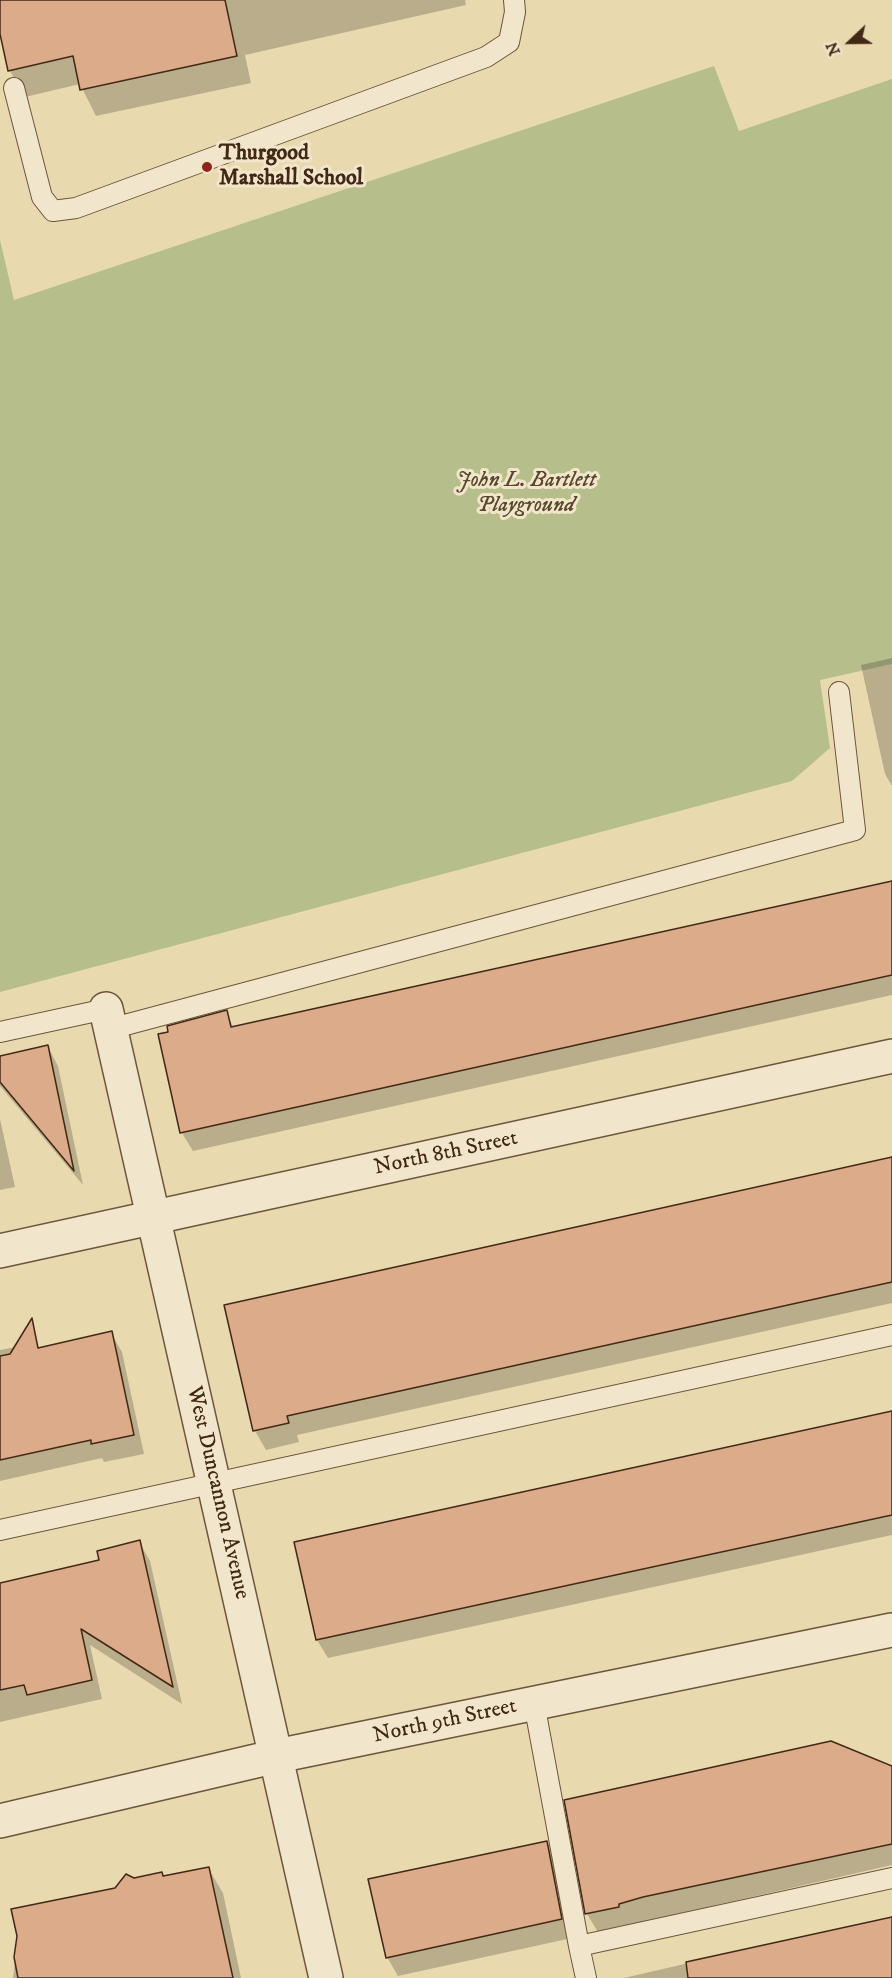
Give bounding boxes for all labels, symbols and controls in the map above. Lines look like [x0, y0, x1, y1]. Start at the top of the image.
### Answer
north arrow [820, 12, 880, 72]
text: N [822, 39, 845, 59]
place label: Thurgood Marshall School [219, 141, 363, 192]
marker: Thurgood Marshall School [200, 160, 214, 174]
park label: John L. Bartlett Playground [456, 468, 596, 520]
street label: North 8th Street [372, 1126, 520, 1182]
street label: West Duncannon Avenue [180, 1384, 254, 1602]
street label: North 9th Street [371, 1694, 519, 1750]

